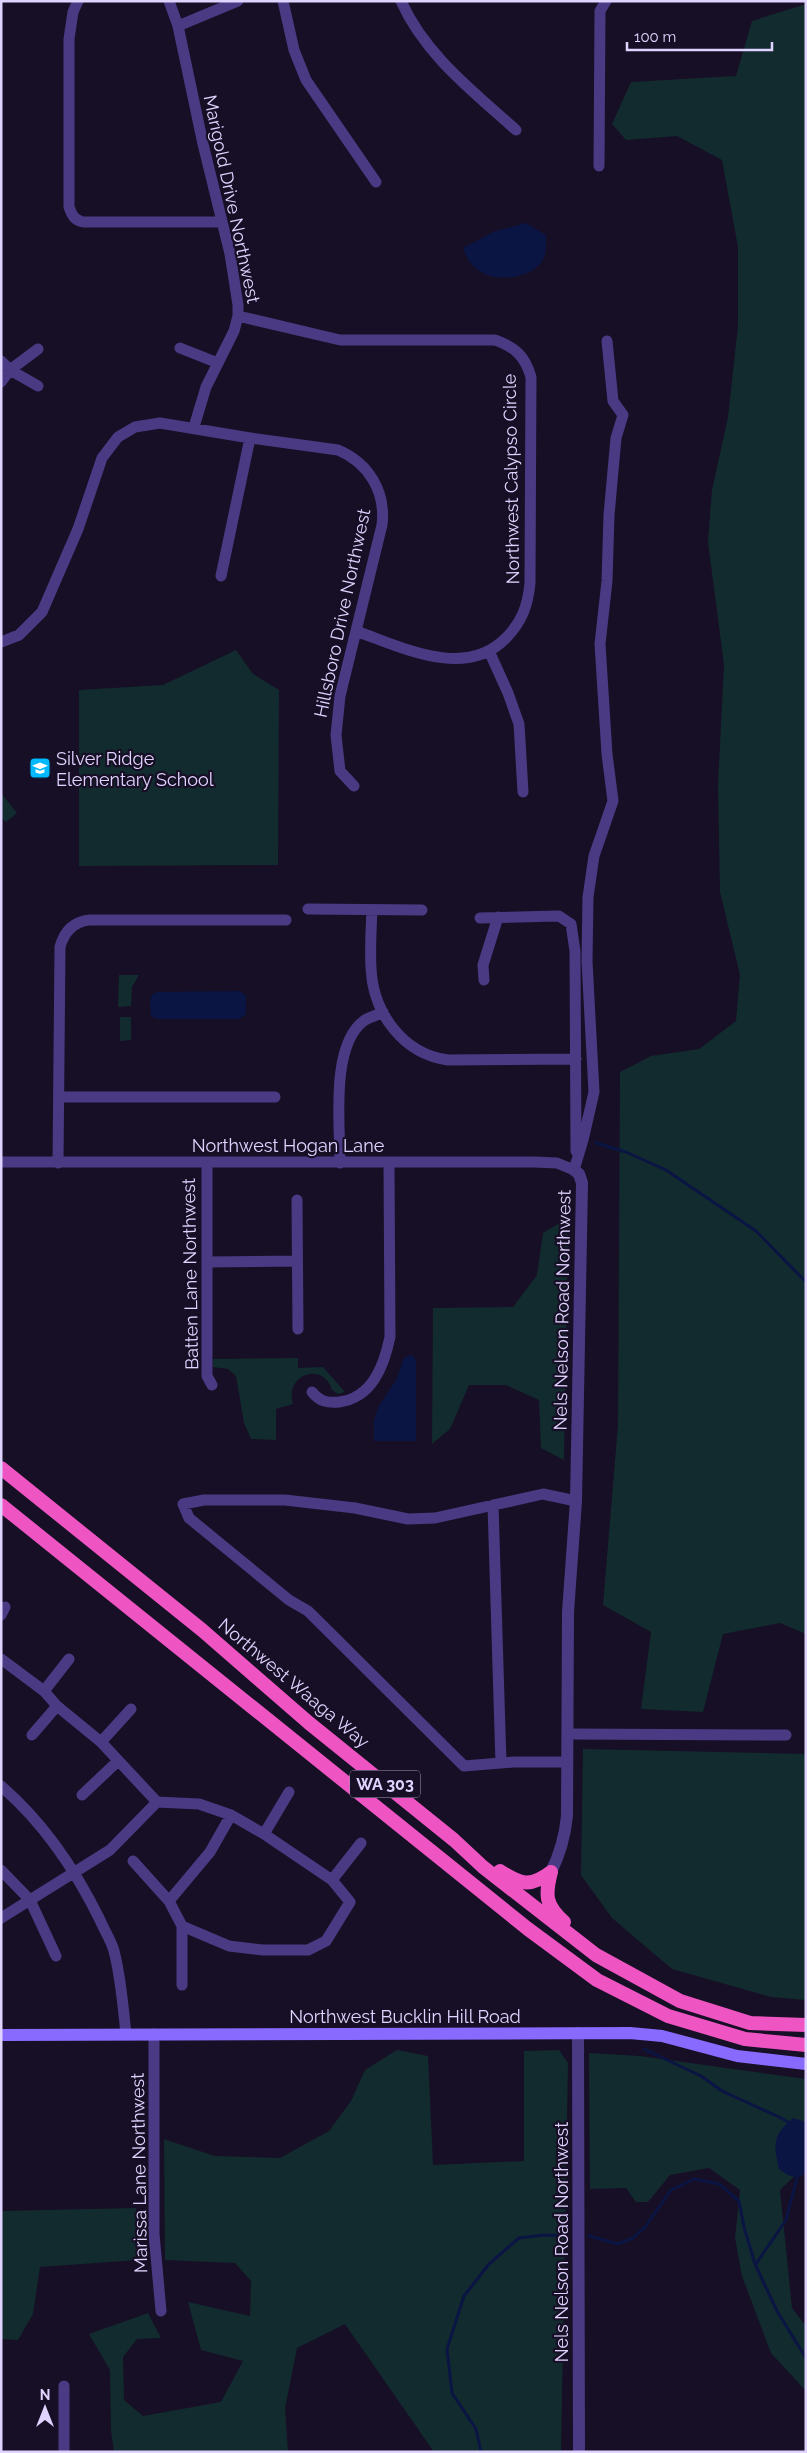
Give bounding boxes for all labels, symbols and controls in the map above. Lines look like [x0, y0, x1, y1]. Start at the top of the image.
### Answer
scale bar [627, 20, 772, 52]
text: 100 m [634, 28, 676, 46]
street label: Marigold Drive Northwest [200, 93, 264, 305]
street label: Northwest Calypso Circle [499, 373, 523, 584]
street label: Hillsboro Drive Northwest [310, 507, 374, 719]
place label: Silver Ridge Elementary School [56, 748, 214, 790]
school or university icon: Silver Ridge Elementary School [28, 756, 52, 780]
street label: Northwest Hogan Lane [192, 1135, 385, 1156]
street label: Batten Lane Northwest [178, 1178, 202, 1370]
street label: Nels Nelson Road Northwest [549, 1190, 575, 1430]
street label: Northwest Waaga Way [214, 1614, 374, 1752]
road number: WA 303 [350, 1770, 420, 1798]
street label: Northwest Bucklin Hill Road [289, 2006, 521, 2027]
street label: Marissa Lane Northwest [127, 2073, 151, 2273]
street label: Nels Nelson Road Northwest [551, 2122, 572, 2362]
north arrow [20, 2383, 70, 2433]
text: N [40, 2387, 50, 2403]

